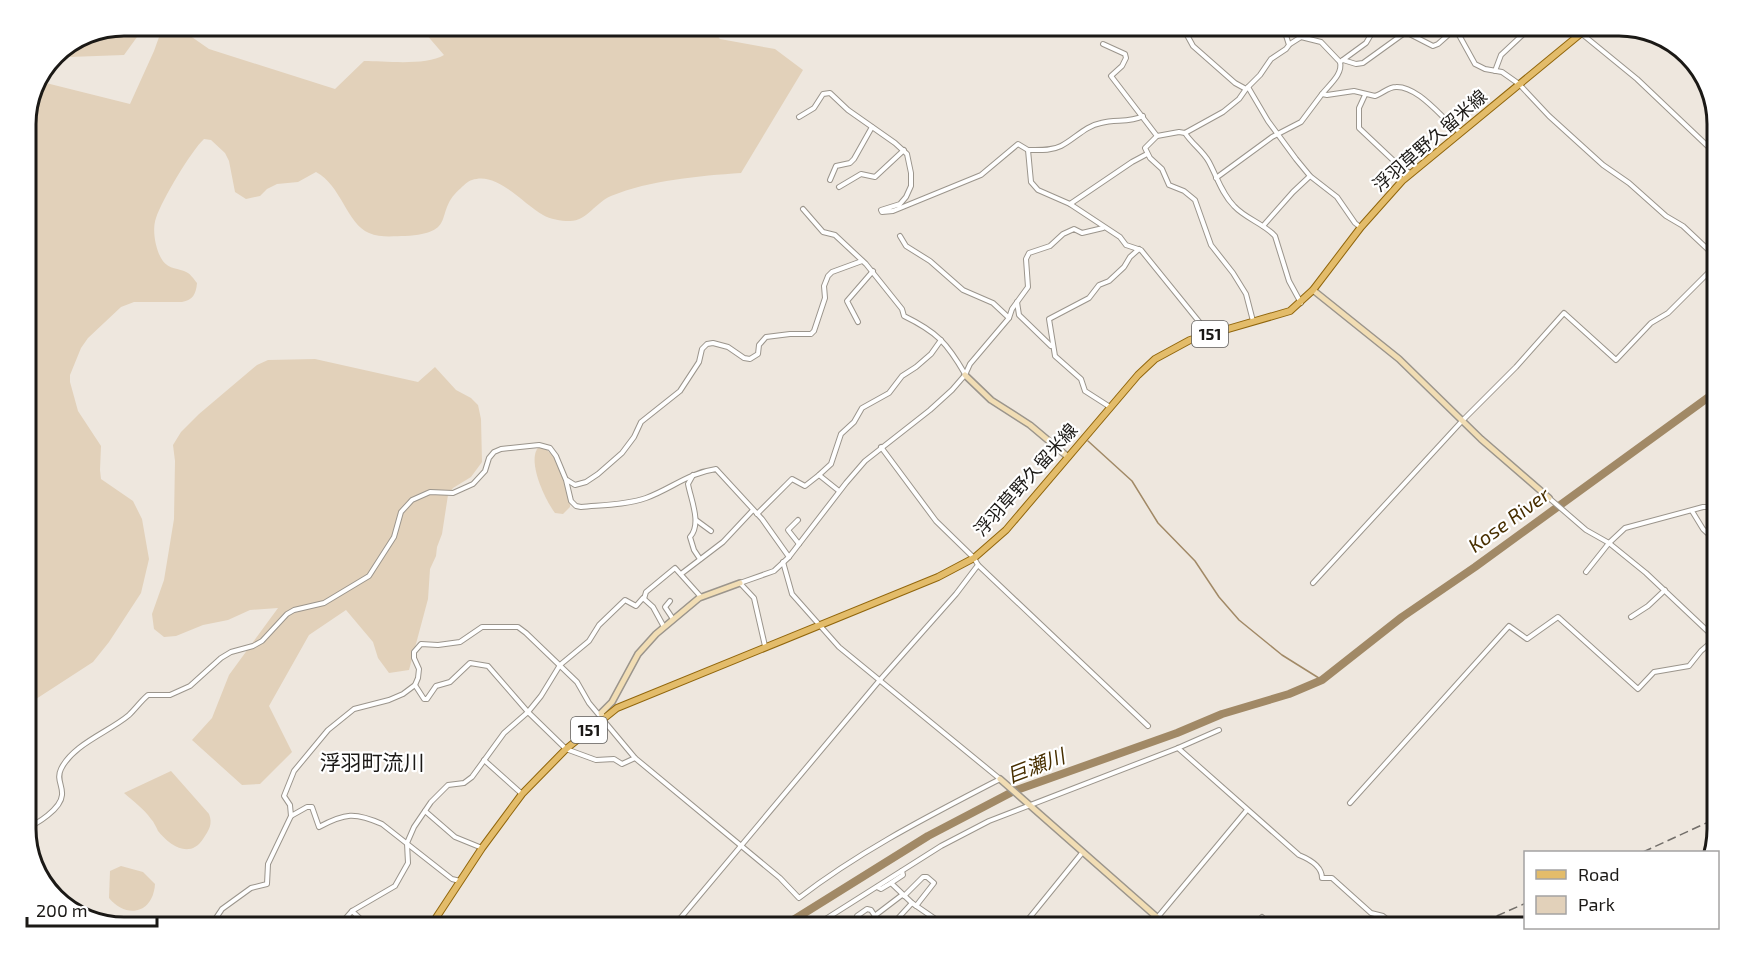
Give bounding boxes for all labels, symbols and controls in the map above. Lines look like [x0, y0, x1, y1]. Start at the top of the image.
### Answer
street label: 浮羽草野久留米線 [1368, 85, 1491, 196]
road number: 151 [1192, 321, 1228, 347]
street label: 浮羽草野久留米線 [969, 418, 1082, 540]
water label: Kose River [1463, 481, 1555, 557]
road number: 151 [571, 717, 607, 743]
water label: 巨瀬川 [1003, 742, 1070, 787]
district label: 浮羽町流川 [320, 749, 425, 774]
legend [1524, 851, 1719, 929]
text: Road [1578, 863, 1619, 885]
scale bar [27, 890, 158, 928]
text: Park [1578, 893, 1615, 915]
text: 200 m [36, 899, 88, 921]

